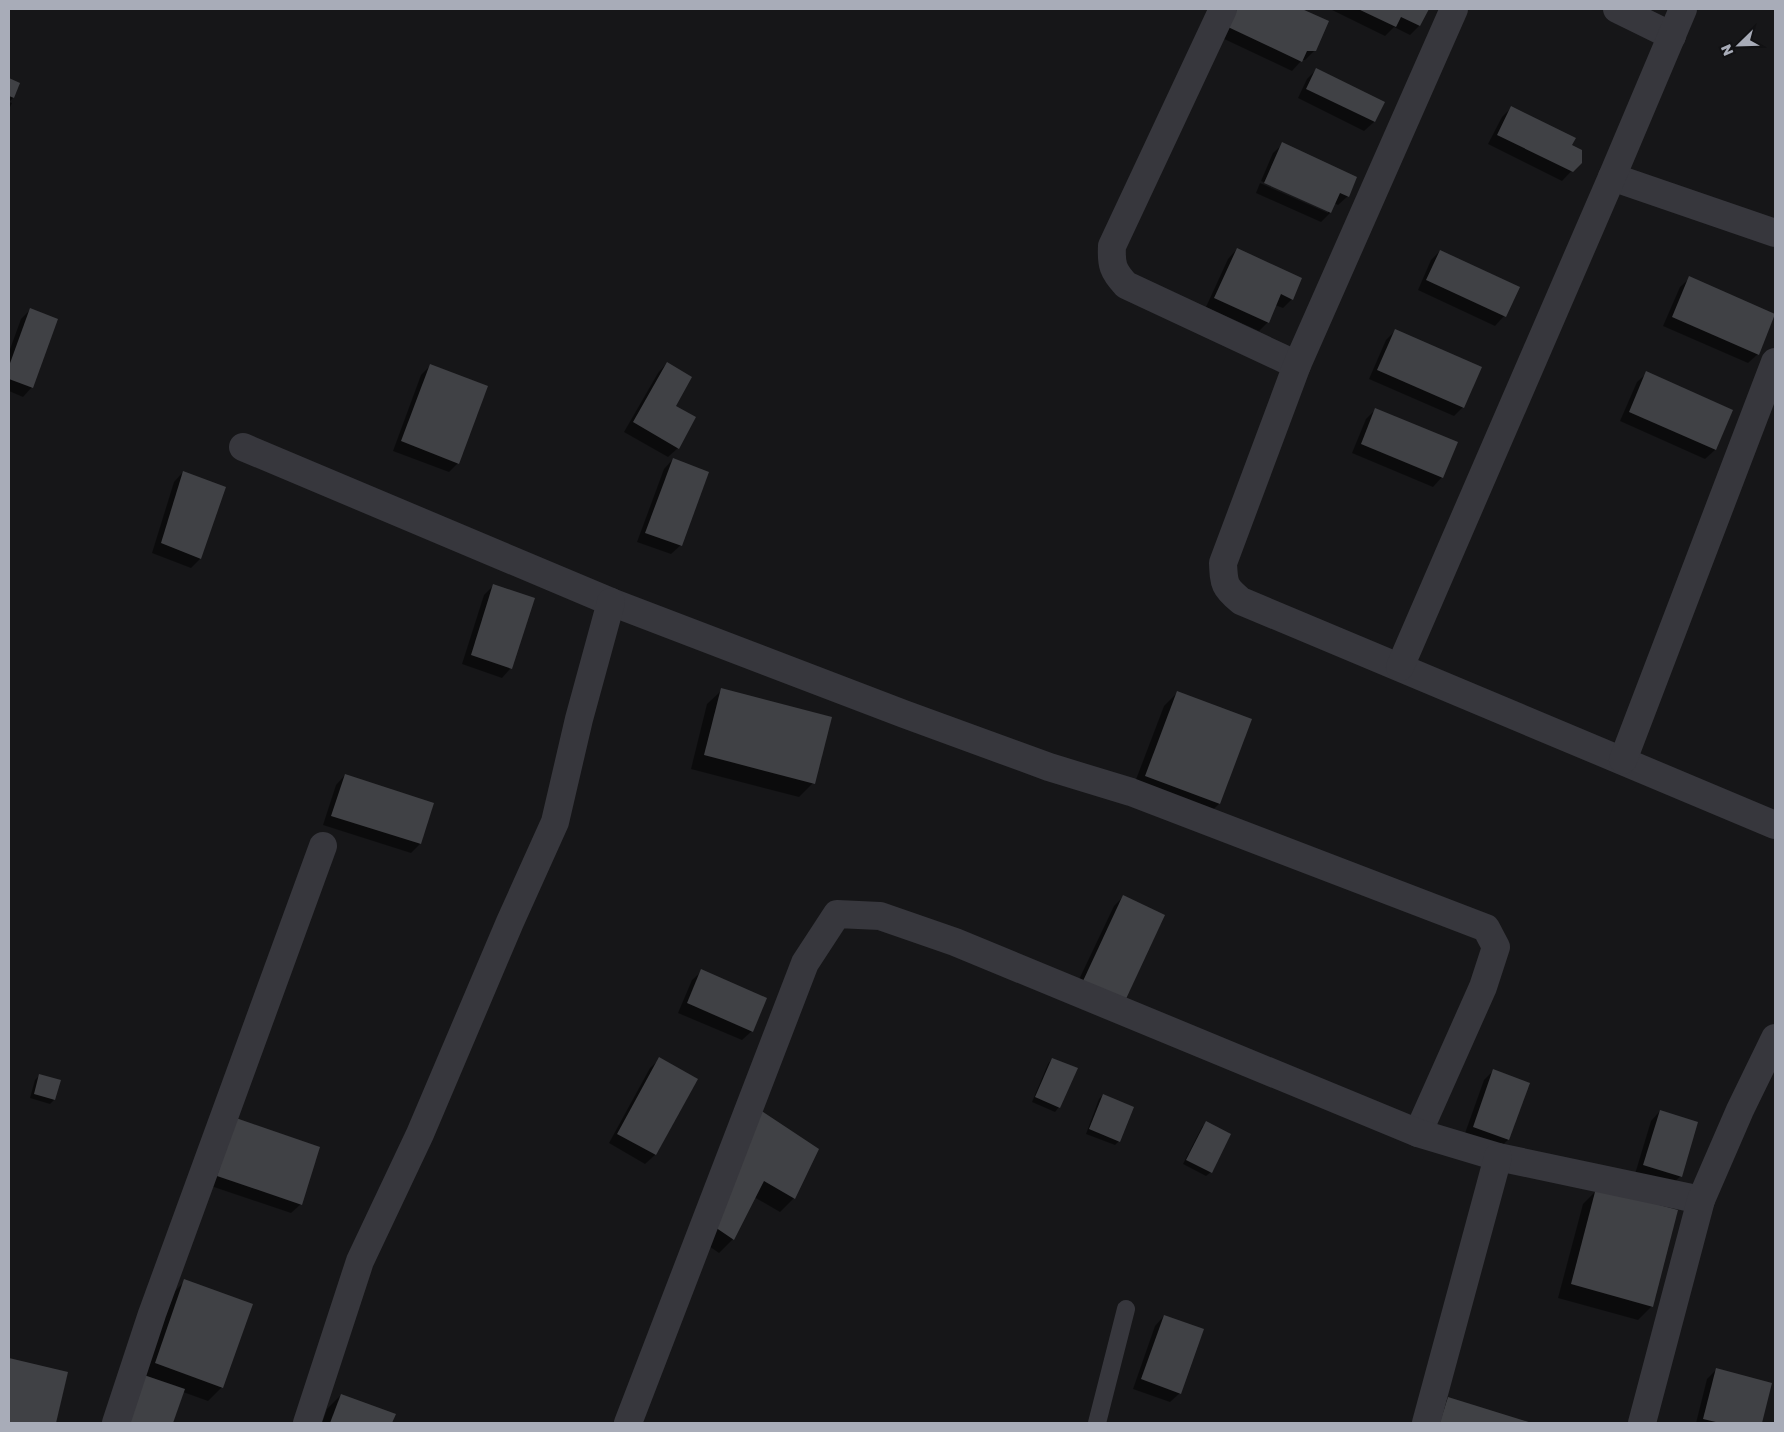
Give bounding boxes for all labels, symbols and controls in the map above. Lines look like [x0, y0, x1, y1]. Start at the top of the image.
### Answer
north arrow [1714, 20, 1764, 70]
text: N [1717, 42, 1736, 58]

